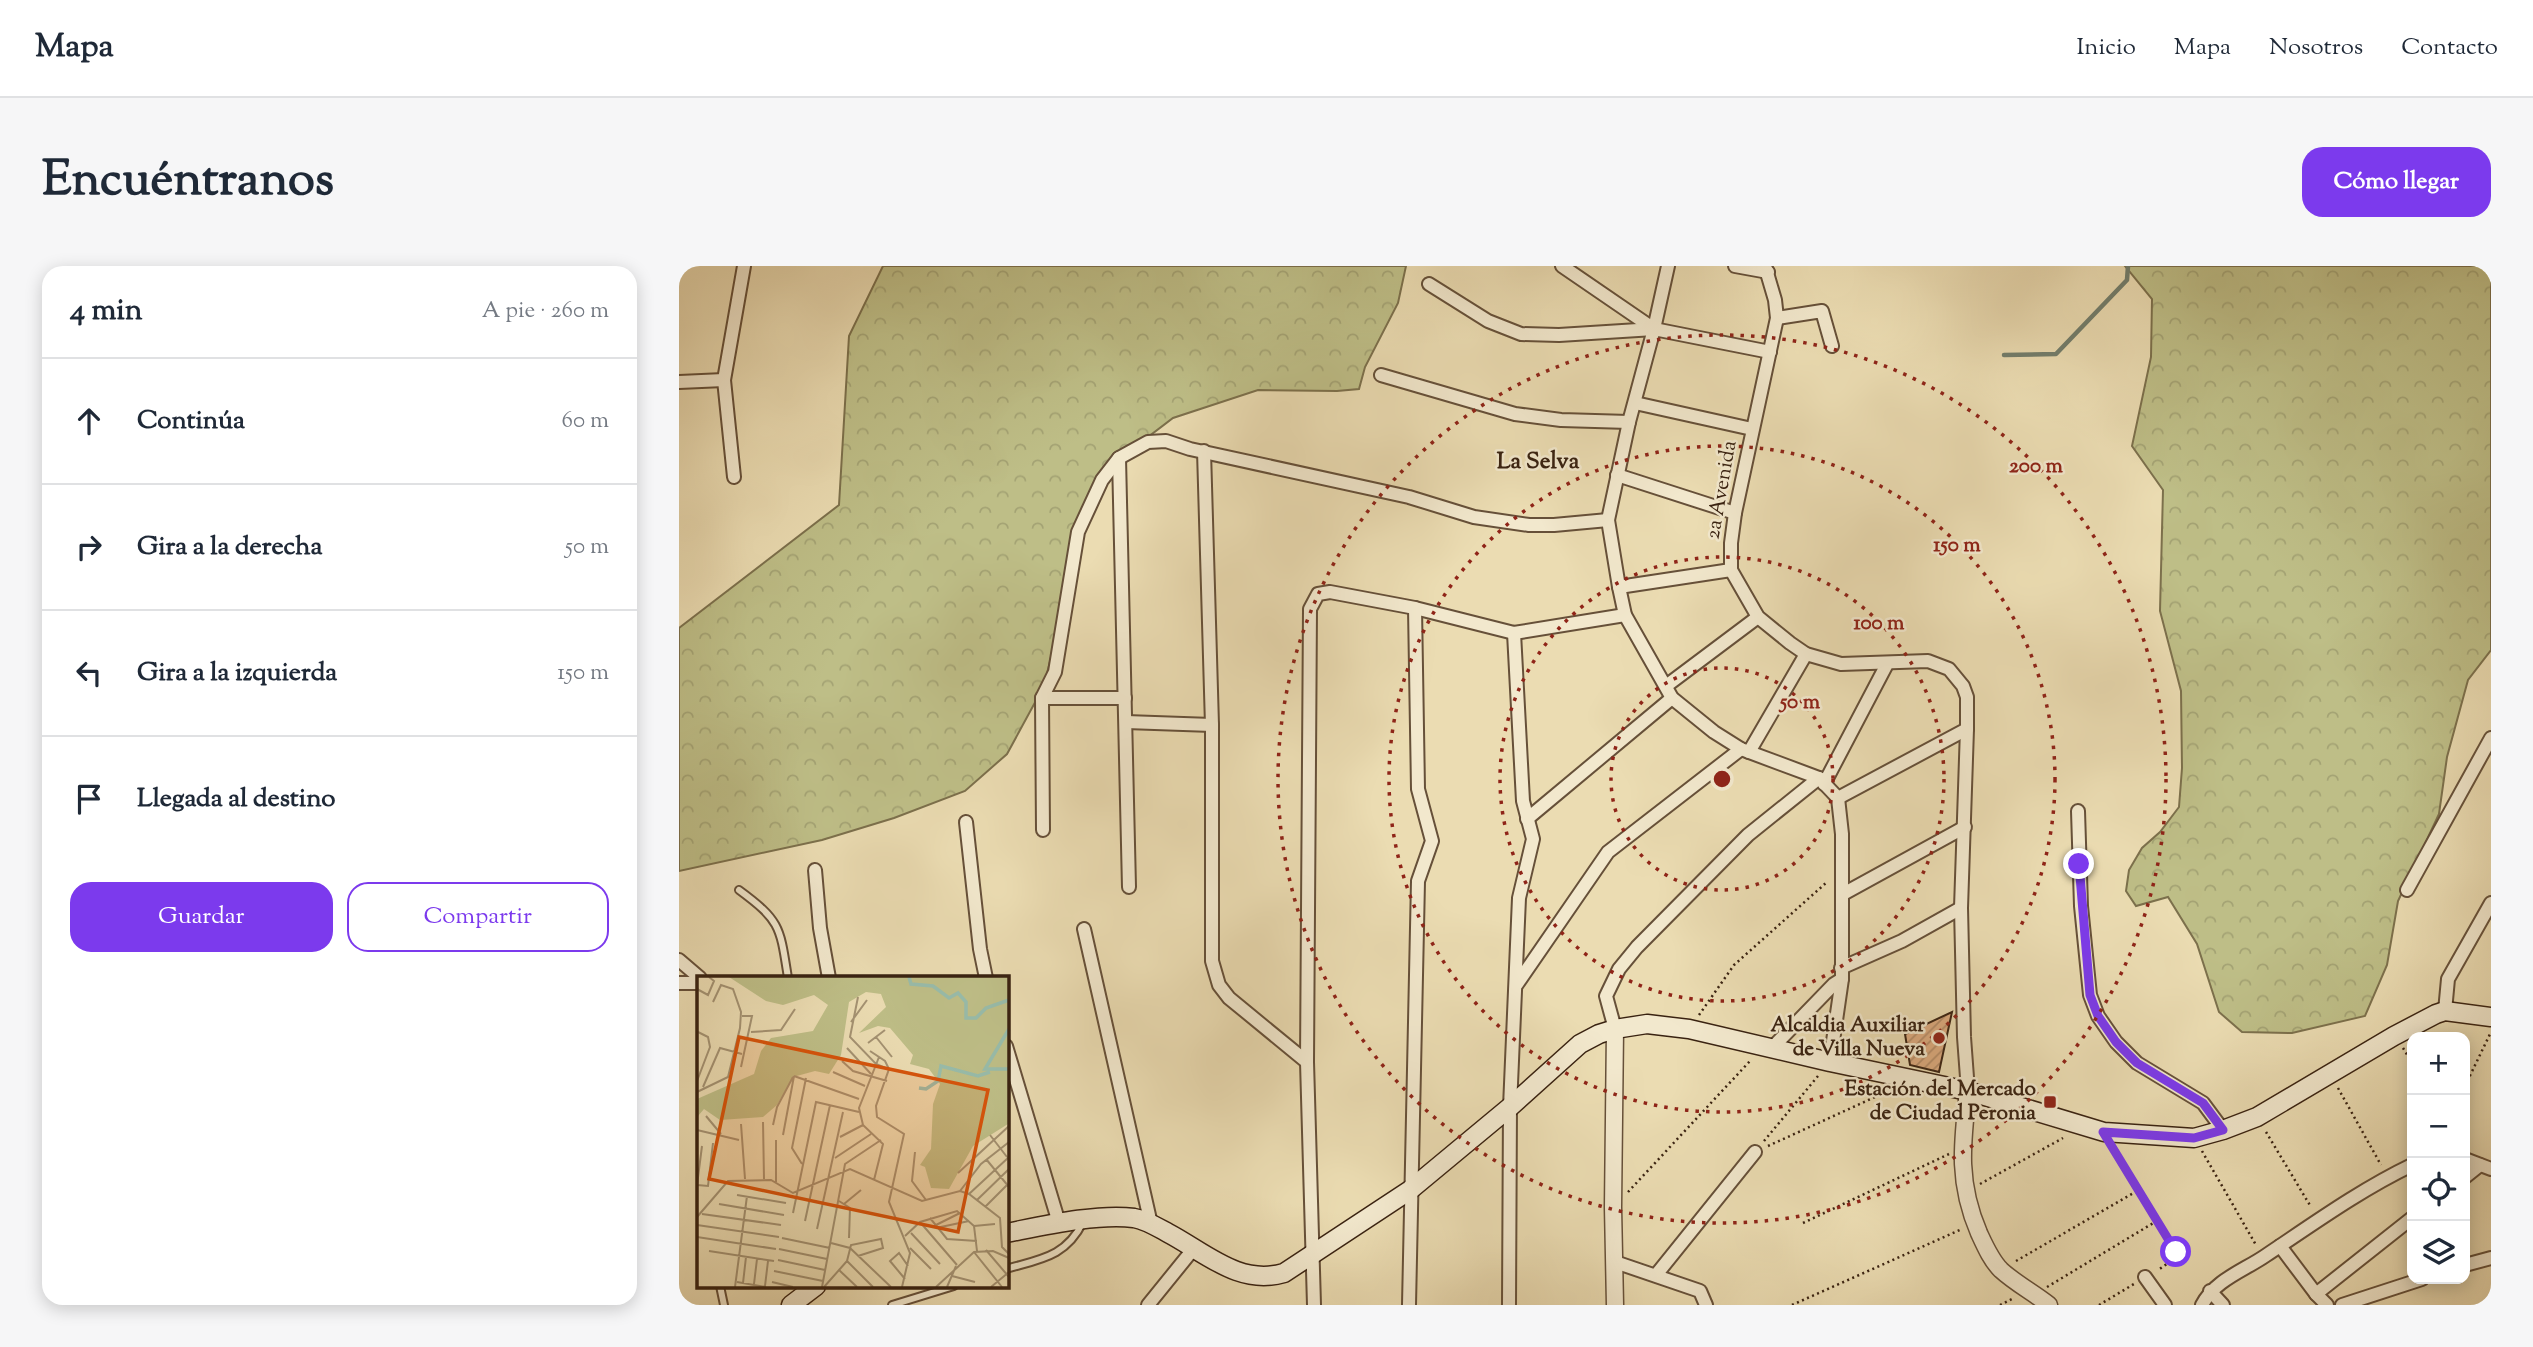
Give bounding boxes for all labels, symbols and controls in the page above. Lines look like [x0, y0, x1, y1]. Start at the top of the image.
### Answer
text: Mapa [35, 24, 114, 72]
text: Inicio [2076, 31, 2136, 65]
text: Mapa [2174, 31, 2231, 65]
text: Nosotros [2269, 31, 2363, 65]
text: Contacto [2401, 31, 2498, 65]
text: Encuéntranos [42, 147, 334, 217]
button: Cómo llegar [2302, 147, 2491, 217]
text: 4 min [70, 290, 143, 333]
text: A pie · 260 m [482, 295, 609, 328]
icon: ahead [70, 402, 108, 440]
text: Continúa [137, 403, 245, 440]
text: 60 m [561, 405, 609, 438]
street label: 2a Avenida [1699, 438, 1745, 542]
district label: La Selva [1497, 446, 1580, 479]
text: 200 m [2009, 452, 2064, 482]
icon: right [70, 528, 108, 566]
text: Gira a la derecha [137, 529, 322, 566]
text: 50 m [565, 531, 609, 564]
text: 150 m [1933, 531, 1981, 561]
text: 100 m [1854, 609, 1905, 639]
icon: left [70, 654, 108, 692]
text: Gira a la izquierda [137, 655, 337, 692]
text: 150 m [557, 657, 609, 690]
text: 50 m [1778, 688, 1821, 718]
centre of rings [1710, 767, 1734, 791]
icon: arrive [70, 780, 108, 818]
text: Llegada al destino [137, 781, 335, 818]
route end [2063, 848, 2094, 879]
button: Guardar [70, 882, 333, 952]
button: Compartir [347, 882, 609, 952]
inset map [697, 976, 1008, 1287]
place label: Alcaldia Auxiliar de Villa Nueva [1771, 1011, 1925, 1065]
marker: Alcaldia Auxiliar de Villa Nueva [1931, 1030, 1947, 1046]
map controls [2407, 1032, 2470, 1284]
button: + [2407, 1032, 2470, 1095]
place label: Estación del Mercado de Ciudad Peronia [1844, 1075, 2037, 1129]
marker: Estación del Mercado de Ciudad Peronia [2042, 1094, 2058, 1110]
button: − [2407, 1095, 2470, 1158]
button: locate [2407, 1158, 2470, 1221]
button: layers [2407, 1221, 2470, 1284]
route start [2160, 1236, 2191, 1267]

